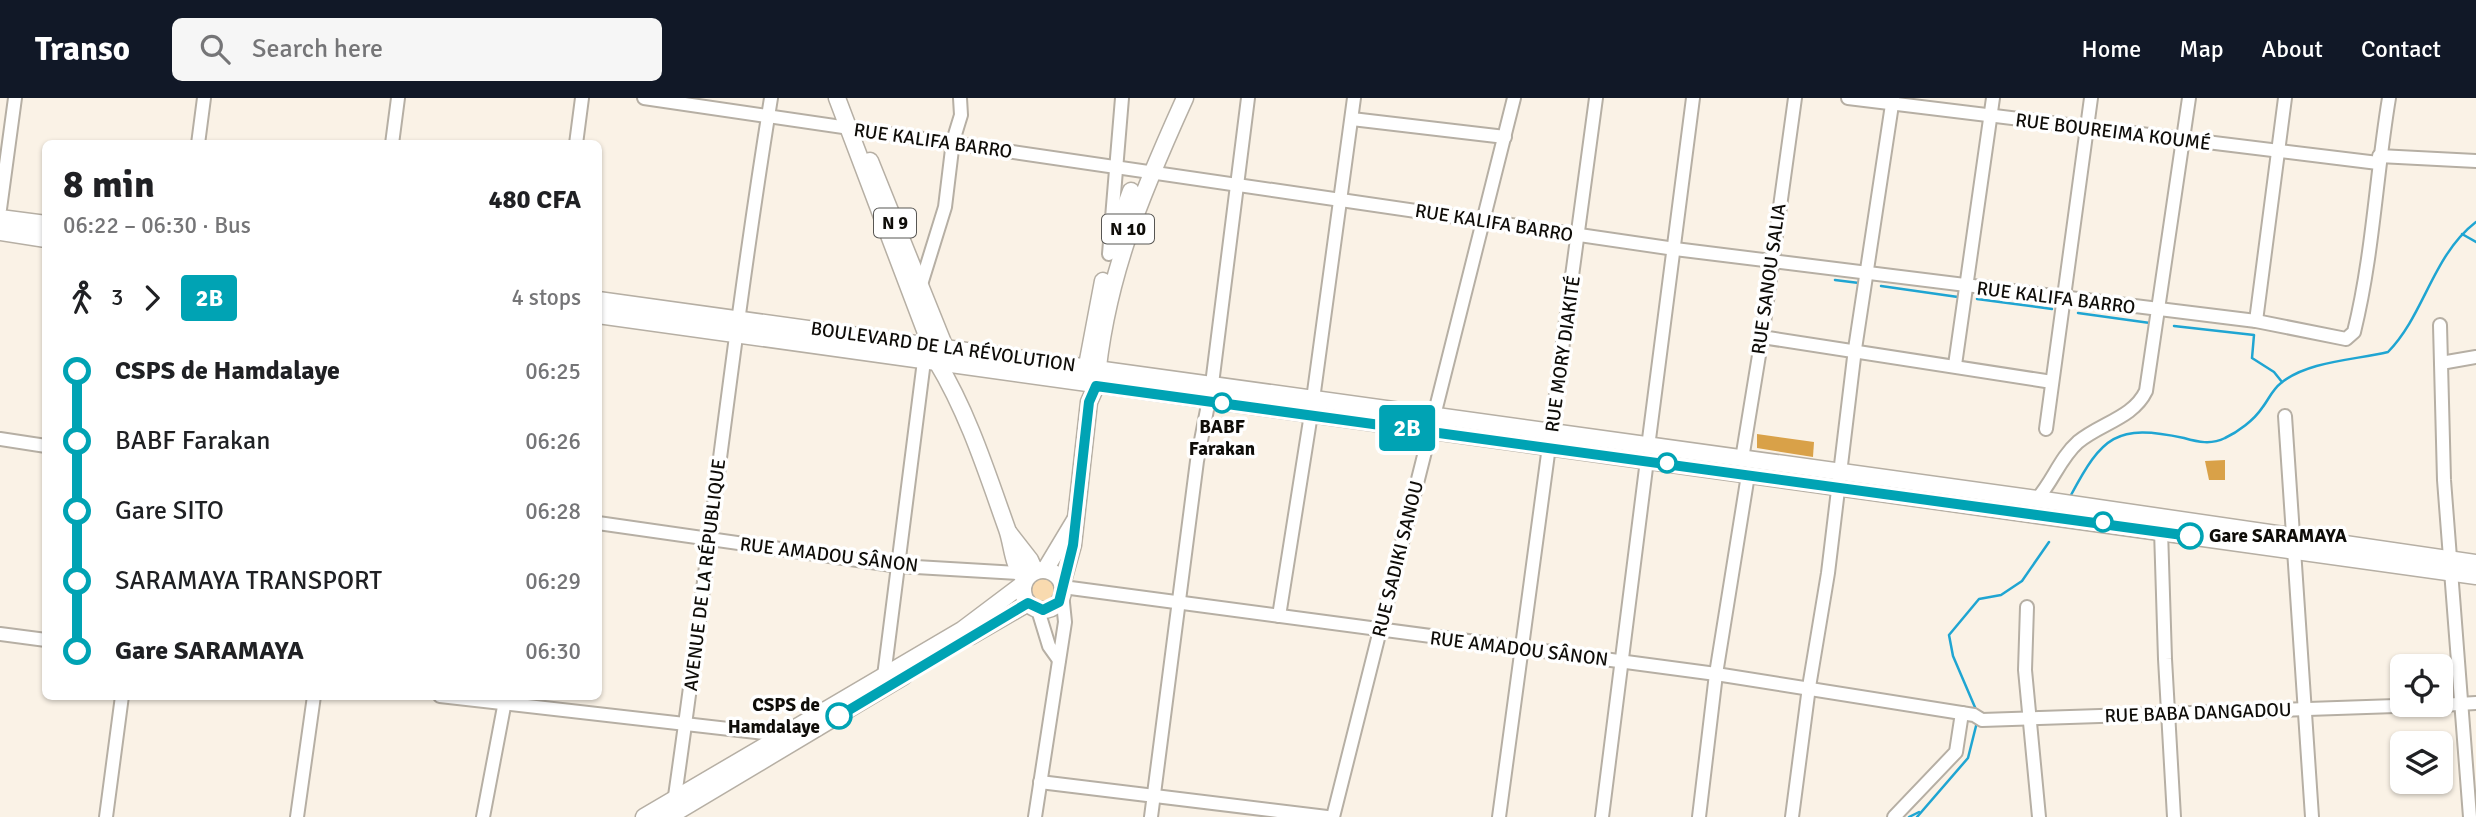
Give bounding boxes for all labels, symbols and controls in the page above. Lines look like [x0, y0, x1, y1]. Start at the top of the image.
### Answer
search box [172, 18, 662, 81]
text: Transo [35, 29, 130, 70]
icon: search [196, 30, 234, 68]
text: Search here [252, 33, 383, 65]
text: Home [2081, 34, 2141, 64]
text: Map [2179, 34, 2224, 64]
text: About [2262, 34, 2323, 64]
text: Contact [2361, 34, 2441, 64]
street label: RUE BOUREIMA KOUMÉ [2014, 108, 2212, 156]
street label: RUE KALIFA BARRO [852, 118, 1014, 164]
text: 8 min [63, 161, 155, 208]
text: 480 CFA [489, 184, 581, 216]
street label: RUE KALIFA BARRO [1413, 199, 1575, 247]
street label: RUE SANOU SALIA [1747, 202, 1792, 356]
road number: N 9 [874, 208, 916, 238]
text: 06:22 – 06:30 · Bus [63, 211, 251, 240]
road number: N 10 [1102, 214, 1154, 244]
street label: RUE MORY DIAKITÉ [1540, 274, 1586, 434]
street label: RUE KALIFA BARRO [1975, 276, 2137, 320]
icon: walk [63, 279, 101, 317]
icon: forward [133, 279, 171, 317]
text: 3 [111, 283, 123, 312]
text: 2B [195, 283, 223, 313]
text: 4 stops [511, 283, 581, 312]
street label: BOULEVARD DE LA RÉVOLUTION [809, 317, 1077, 377]
text: CSPS de Hamdalaye [115, 355, 340, 387]
text: 06:25 [525, 357, 581, 386]
marker: BABF Farakan [1212, 393, 1232, 413]
line badge: 2B [1376, 405, 1438, 451]
text: 2B [1393, 413, 1421, 443]
place label: BABF Farakan [1189, 415, 1255, 461]
text: BABF Farakan [115, 425, 270, 457]
text: 06:26 [525, 427, 581, 456]
unlabelled marker [1657, 453, 1677, 473]
street label: AVENUE DE LA RÉPUBLIQUE [679, 457, 731, 693]
street label: RUE SADIKI SANOU [1367, 478, 1429, 640]
text: Gare SITO [115, 495, 224, 527]
text: 06:28 [525, 497, 581, 526]
unlabelled marker [2093, 512, 2113, 532]
marker: Gare SARAMAYA [2177, 523, 2203, 549]
place label: Gare SARAMAYA [2209, 524, 2347, 548]
street label: RUE AMADOU SÂNON [738, 532, 920, 578]
text: SARAMAYA TRANSPORT [115, 565, 382, 597]
text: 06:29 [525, 567, 581, 596]
street label: RUE AMADOU SÂNON [1428, 626, 1610, 672]
text: Gare SARAMAYA [115, 635, 304, 667]
text: 06:30 [525, 637, 581, 666]
map controls [2390, 654, 2453, 794]
button: locate [2390, 654, 2453, 717]
place label: CSPS de Hamdalaye [728, 693, 820, 739]
street label: RUE BABA DANGADOU [2104, 698, 2292, 728]
marker: CSPS de Hamdalaye [826, 703, 852, 729]
button: layers [2390, 731, 2453, 794]

